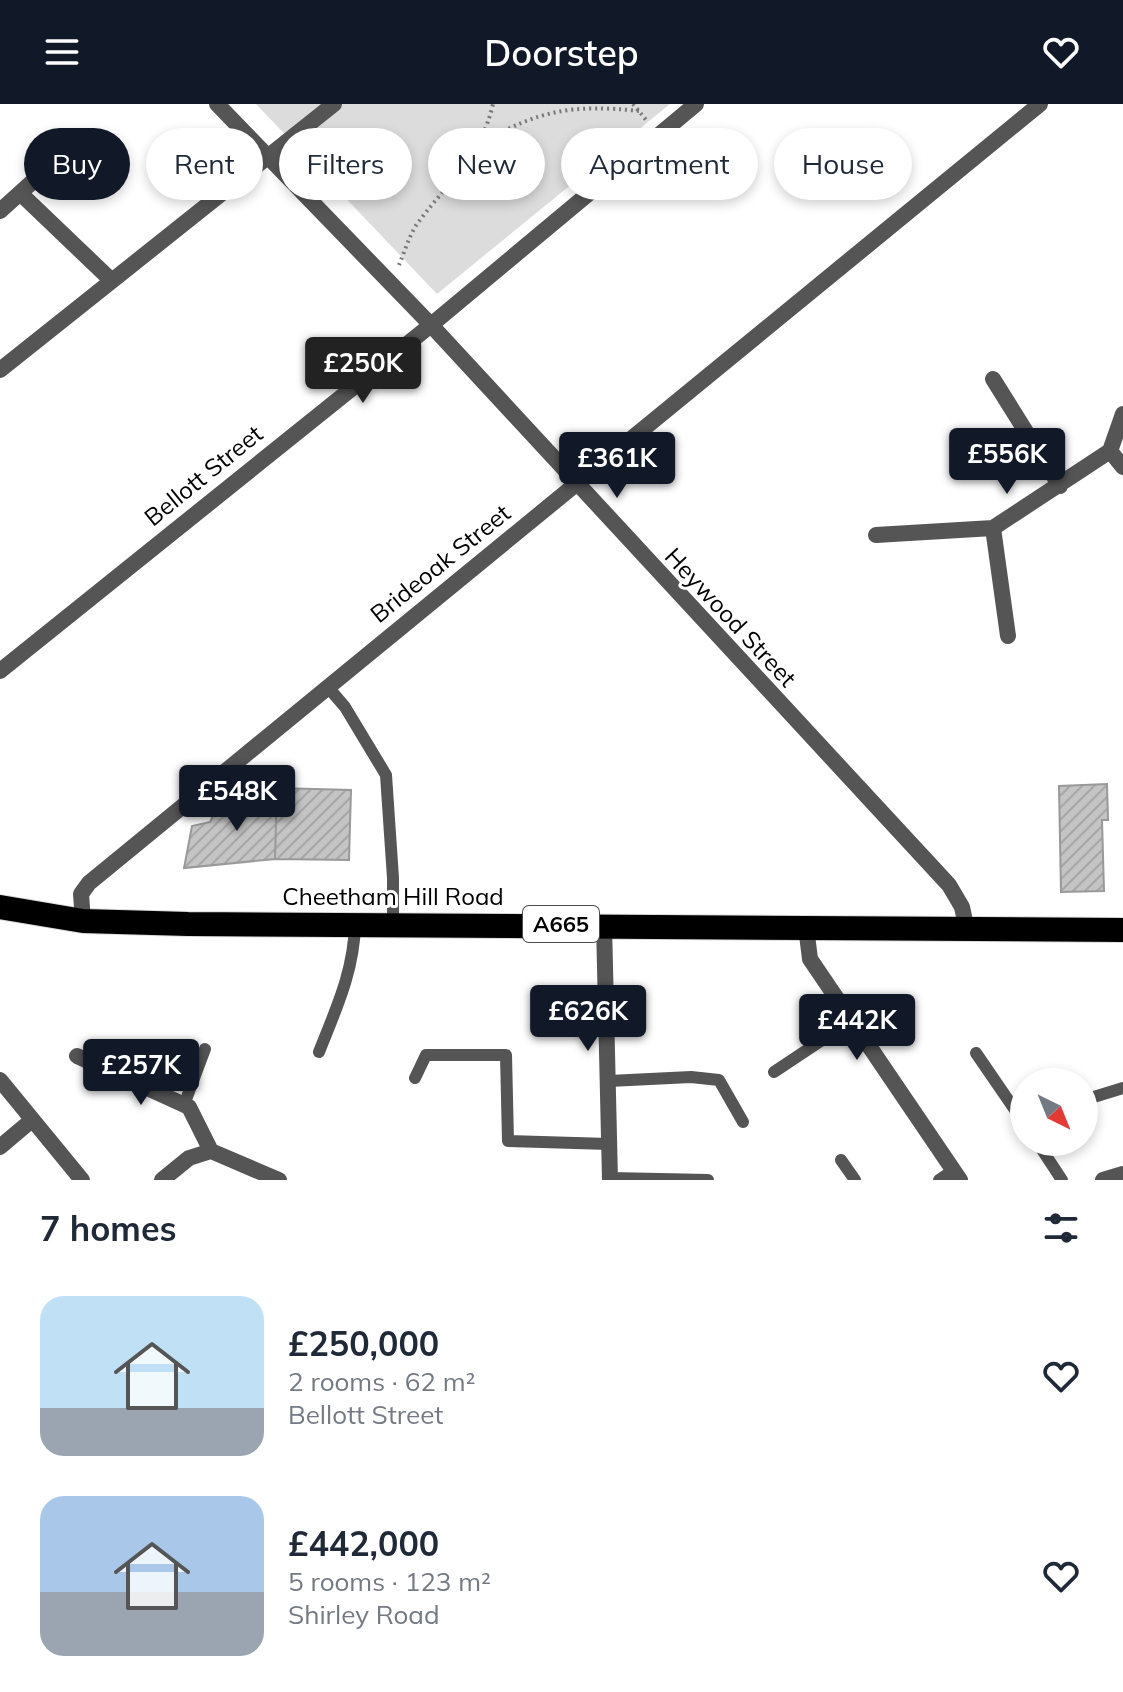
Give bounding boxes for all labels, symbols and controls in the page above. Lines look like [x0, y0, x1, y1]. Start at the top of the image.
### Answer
icon: menu [40, 30, 84, 74]
text: Doorstep [484, 30, 639, 75]
icon: heart [1039, 30, 1083, 74]
chip: Buy [24, 128, 130, 200]
chip: Rent [146, 128, 263, 200]
chip: Filters [279, 128, 412, 200]
chip: New [428, 128, 545, 200]
chip: Apartment [561, 128, 758, 200]
chip: House [774, 128, 912, 200]
pin: £250K [307, 337, 419, 405]
text: £250K [323, 346, 403, 379]
street label: Bellott Street [138, 418, 268, 532]
pin: £556K [951, 428, 1063, 496]
pin: £361K [561, 432, 673, 500]
text: £556K [967, 437, 1047, 470]
text: £361K [577, 441, 657, 474]
street label: Brideoak Street [364, 497, 516, 629]
street label: Heywood Street [659, 541, 803, 693]
pin: £548K [181, 765, 293, 833]
text: £548K [197, 774, 277, 807]
street label: Cheetham Hill Road [282, 881, 504, 911]
road number: A665 [523, 906, 599, 942]
pin: £626K [532, 985, 644, 1053]
text: £626K [548, 994, 628, 1027]
pin: £442K [801, 994, 913, 1062]
text: £442K [817, 1003, 897, 1036]
pin: £257K [85, 1039, 197, 1107]
text: £257K [101, 1048, 181, 1081]
north arrow [1010, 1068, 1098, 1156]
map controls [1010, 1068, 1098, 1156]
icon: filters [1039, 1206, 1083, 1250]
text: 7 homes [40, 1207, 177, 1250]
text: £250,000 [288, 1322, 439, 1365]
icon: home [104, 1328, 200, 1424]
icon: heart [1039, 1354, 1083, 1398]
text: 2 rooms · 62 m² [288, 1365, 475, 1398]
text: Bellott Street [288, 1398, 443, 1431]
text: £442,000 [288, 1522, 439, 1565]
icon: home [104, 1528, 200, 1624]
icon: heart [1039, 1554, 1083, 1598]
text: 5 rooms · 123 m² [288, 1565, 491, 1598]
text: Shirley Road [288, 1598, 440, 1631]

